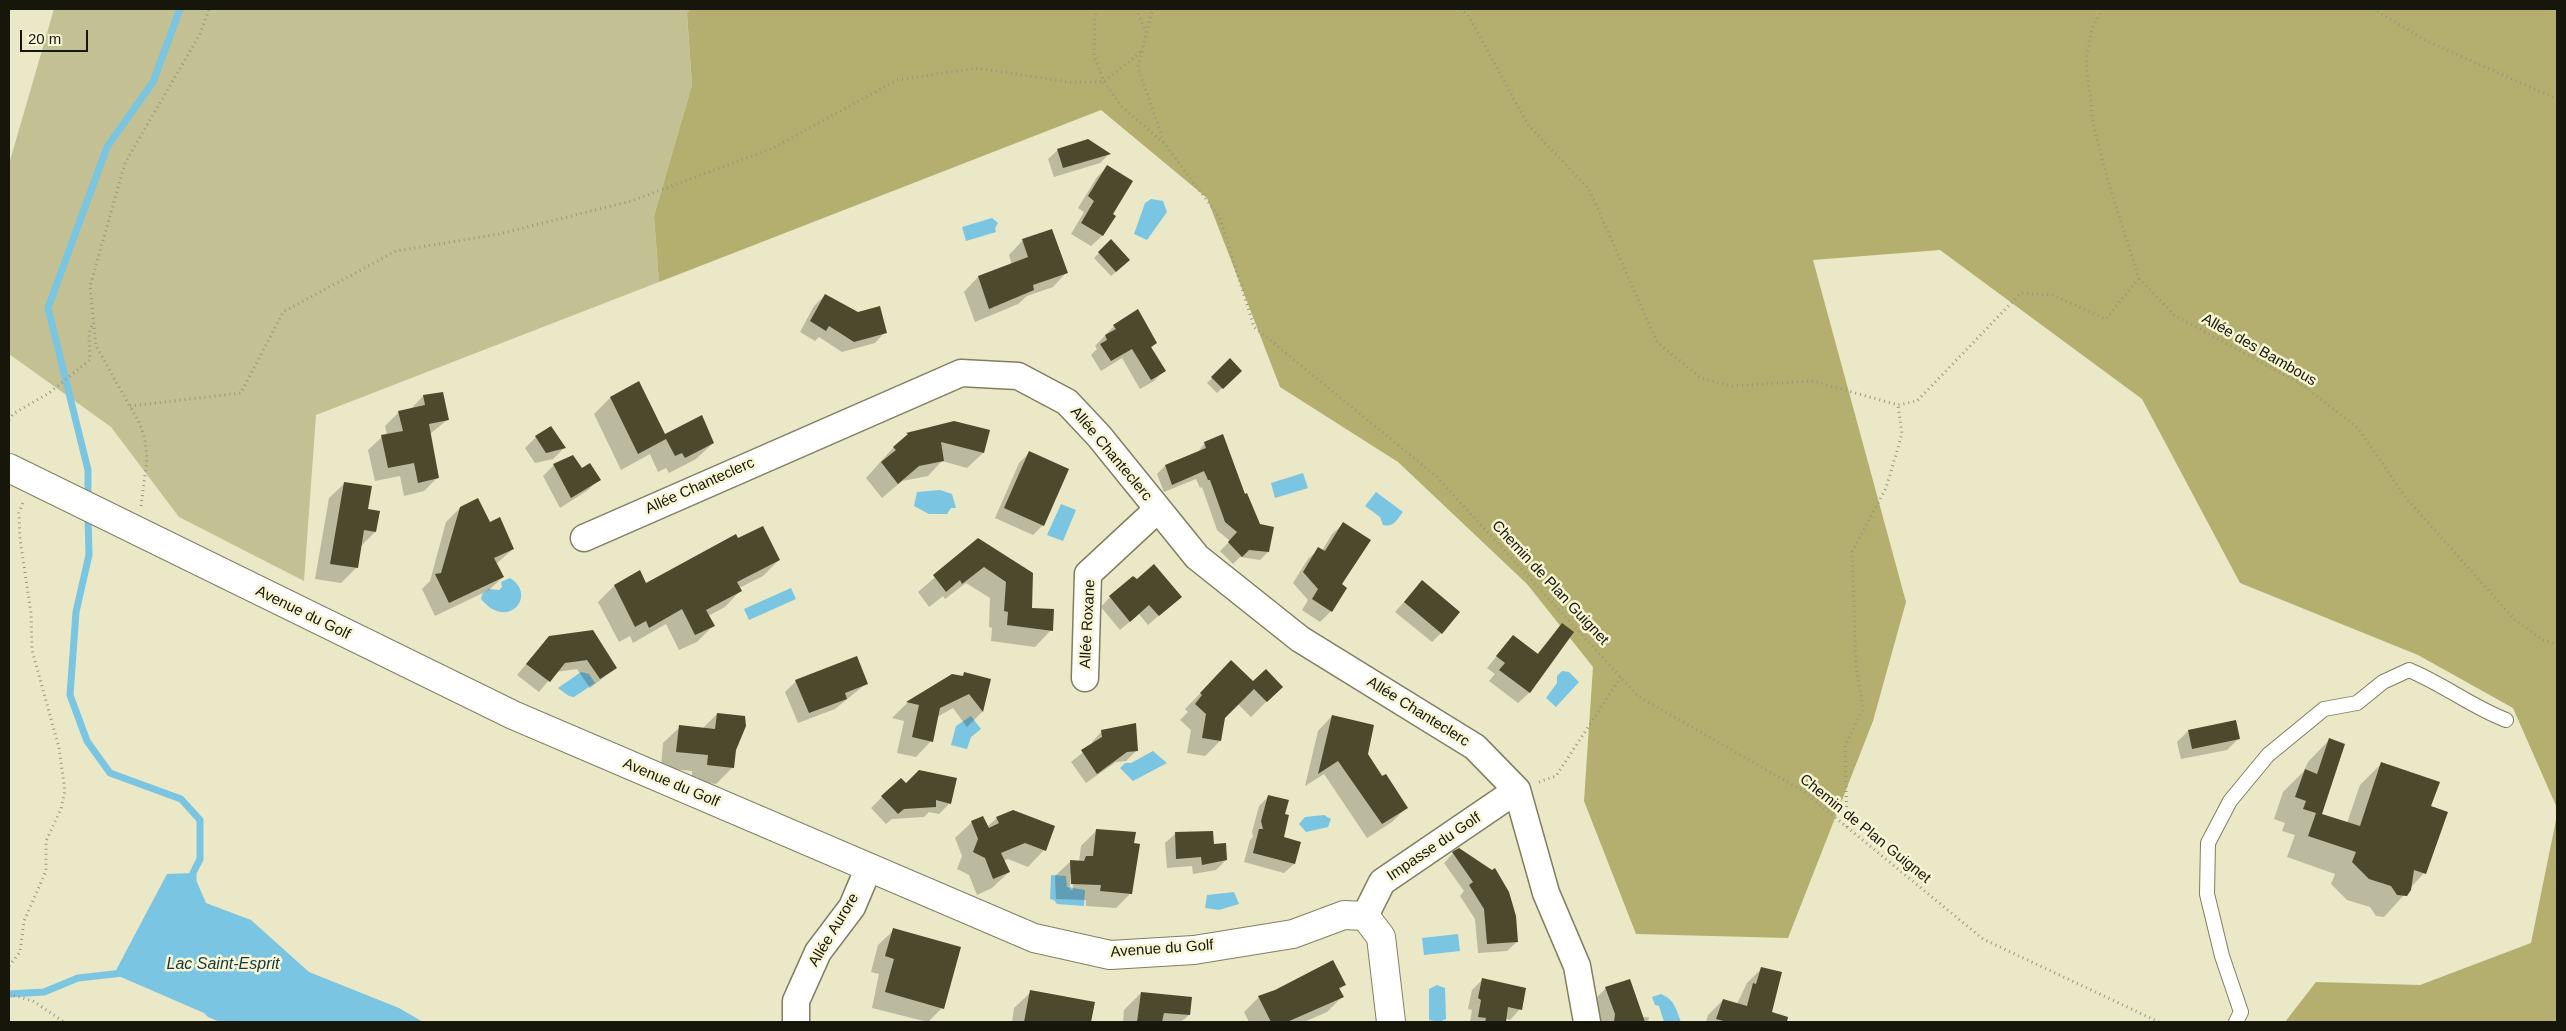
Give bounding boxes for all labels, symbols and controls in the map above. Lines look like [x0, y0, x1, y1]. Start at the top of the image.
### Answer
scale bar [22, 20, 90, 52]
text: 20 m [28, 30, 61, 47]
street label: Allée des Bambous [2199, 310, 2319, 390]
street label: Allée Chanteclerc [1066, 403, 1156, 505]
street label: Allée Chanteclerc [643, 454, 757, 518]
street label: Chemin de Plan Guignet [1488, 517, 1612, 649]
street label: Allée Roxane [1077, 579, 1099, 669]
street label: Avenue du Golf [253, 582, 353, 644]
street label: Allée Chanteclerc [1363, 673, 1473, 751]
street label: Avenue du Golf [620, 755, 722, 811]
street label: Chemin de Plan Guignet [1796, 771, 1934, 887]
street label: Impasse du Golf [1384, 809, 1484, 885]
street label: Allée Aurore [805, 890, 863, 970]
street label: Avenue du Golf [1110, 936, 1214, 962]
water label: Lac Saint-Esprit [167, 955, 279, 975]

